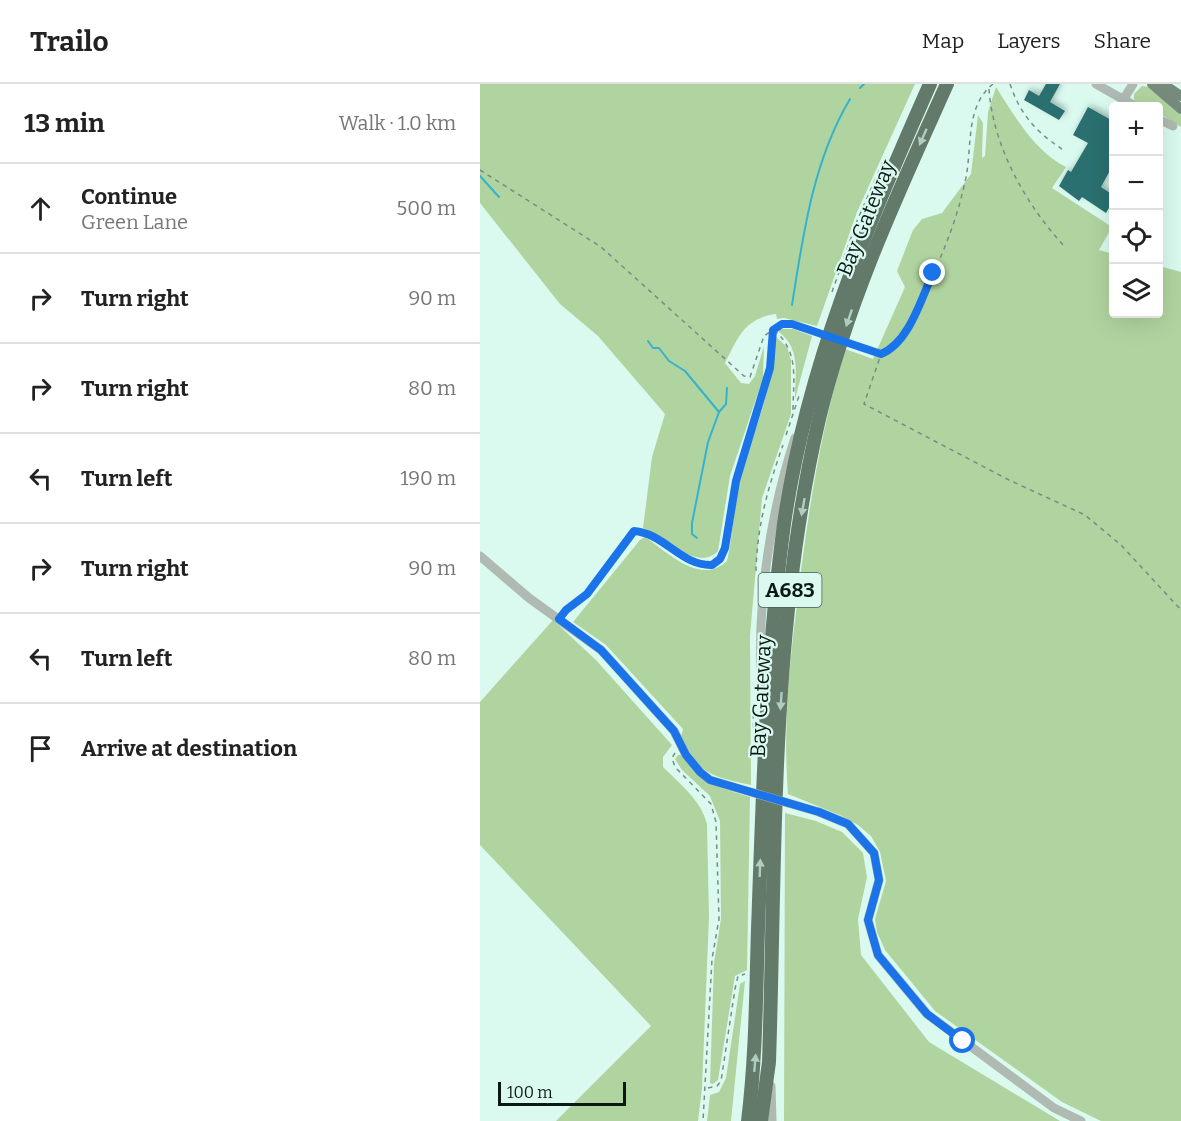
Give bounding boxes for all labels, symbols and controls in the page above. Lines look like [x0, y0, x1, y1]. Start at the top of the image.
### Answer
text: Trailo [30, 25, 109, 58]
text: Map [922, 28, 964, 54]
text: Layers [997, 28, 1061, 54]
text: Share [1094, 28, 1151, 54]
map controls [1109, 102, 1163, 318]
button: + [1109, 102, 1163, 156]
text: 13 min [24, 108, 105, 139]
text: Walk · 1.0 km [339, 111, 456, 135]
one-way arrow [918, 129, 928, 147]
street label: Bay Gateway [831, 155, 901, 280]
button: − [1109, 156, 1163, 210]
text: Continue [81, 183, 177, 210]
icon: ahead [24, 192, 57, 225]
text: 500 m [397, 196, 456, 220]
text: Green Lane [81, 210, 188, 234]
button: locate [1109, 210, 1163, 264]
route end [919, 259, 945, 285]
button: layers [1109, 264, 1163, 318]
icon: right [24, 282, 57, 315]
text: Turn right [81, 285, 189, 312]
text: 90 m [408, 286, 456, 310]
one-way arrow [844, 309, 854, 327]
icon: right [24, 372, 57, 405]
text: Turn right [81, 375, 189, 402]
text: 80 m [408, 376, 456, 400]
icon: left [24, 462, 57, 495]
text: Turn left [81, 465, 173, 492]
text: 190 m [400, 466, 456, 490]
one-way arrow [798, 498, 807, 517]
icon: right [24, 552, 57, 585]
text: Turn right [81, 555, 189, 582]
text: 90 m [408, 556, 456, 580]
road number: A683 [758, 573, 822, 607]
street label: Bay Gateway [745, 633, 777, 758]
icon: left [24, 642, 57, 675]
text: Turn left [81, 645, 173, 672]
text: 80 m [408, 646, 456, 670]
one-way arrow [776, 691, 786, 710]
icon: arrive [24, 732, 57, 765]
text: Arrive at destination [81, 735, 297, 762]
one-way arrow [756, 859, 765, 878]
route start [949, 1027, 975, 1053]
one-way arrow [750, 1053, 759, 1072]
scale bar [498, 1079, 626, 1106]
text: 100 m [507, 1083, 552, 1102]

